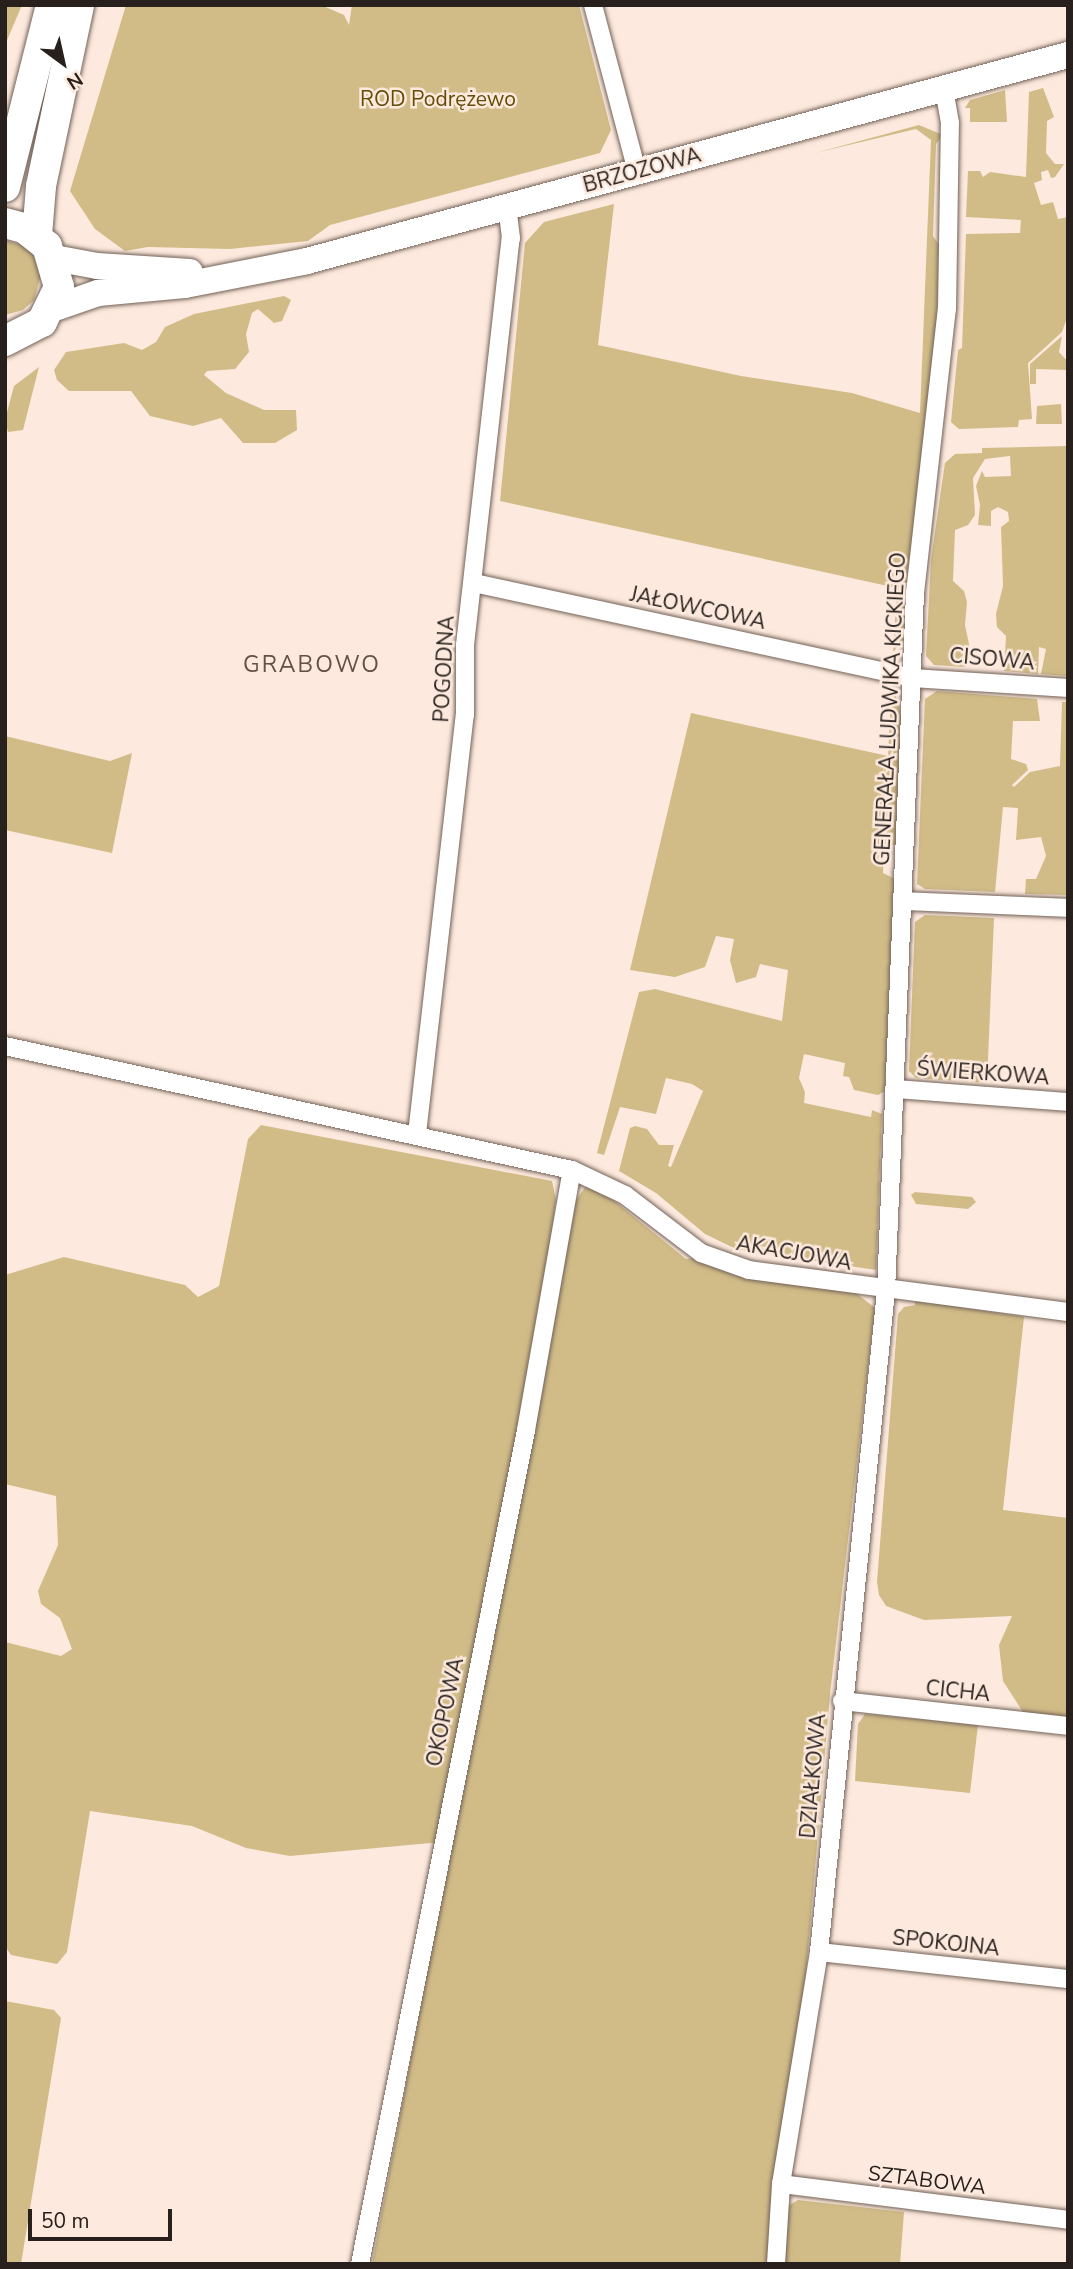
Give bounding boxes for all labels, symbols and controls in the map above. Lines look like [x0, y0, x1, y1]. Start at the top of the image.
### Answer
north arrow [28, 28, 98, 98]
text: N [61, 66, 87, 95]
park label: ROD Podrężewo [360, 86, 516, 112]
street label: BRZOZOWA [580, 142, 704, 198]
street label: GENERAŁA LUDWIKA KICKIEGO [869, 552, 911, 866]
street label: JAŁOWCOWA [628, 581, 768, 635]
street label: POGODNA [429, 615, 459, 723]
street label: CISOWA [948, 643, 1036, 675]
district label: GRABOWO [244, 651, 380, 679]
street label: ŚWIERKOWA [916, 1056, 1050, 1090]
street label: AKACJOWA [734, 1230, 854, 1276]
street label: OKOPOWA [421, 1655, 469, 1769]
street label: CICHA [924, 1675, 992, 1707]
street label: DZIAŁKOWA [795, 1712, 831, 1840]
street label: SPOKOJNA [891, 1925, 1001, 1961]
street label: SZTABOWA [867, 2160, 987, 2200]
scale bar [32, 2196, 175, 2240]
text: 50 m [41, 2207, 90, 2235]

